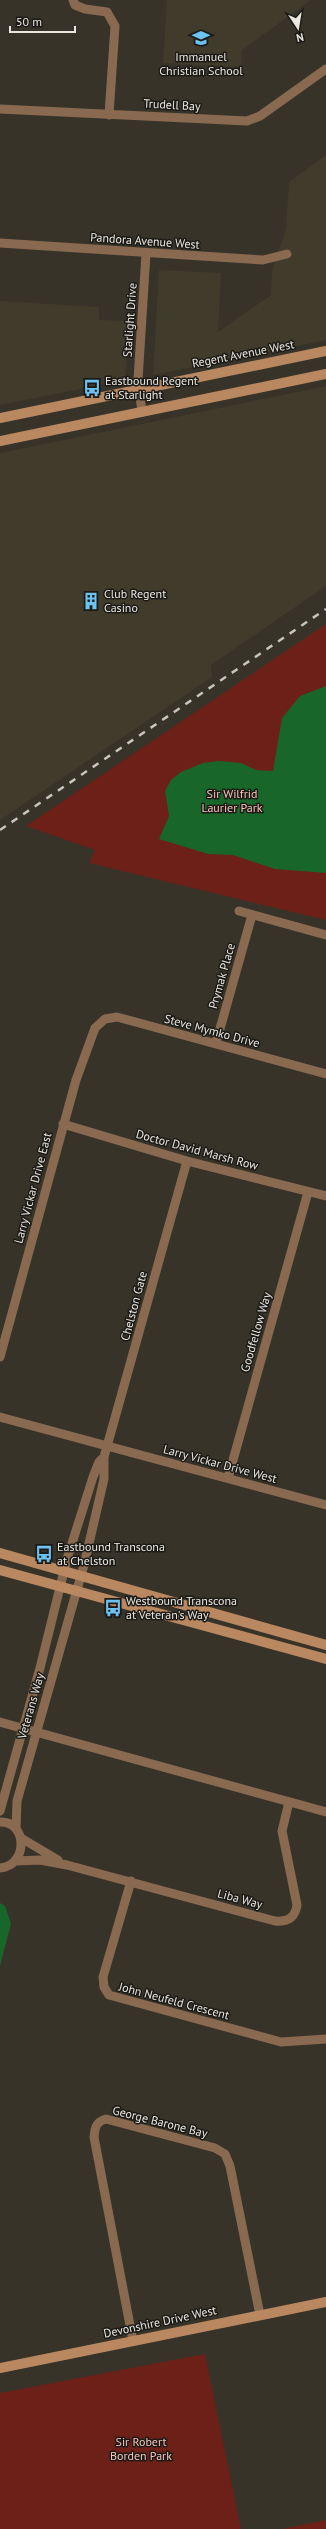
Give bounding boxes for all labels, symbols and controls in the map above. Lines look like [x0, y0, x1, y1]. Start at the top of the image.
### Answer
scale bar [10, 8, 75, 34]
north arrow [278, 8, 318, 48]
text: 50 m [16, 14, 42, 29]
school or university icon: Immanuel Christian School [191, 28, 211, 48]
text: N [295, 30, 305, 45]
place label: Immanuel Christian School [159, 49, 243, 78]
street label: Trudell Bay [143, 96, 201, 114]
street label: Pandora Avenue West [90, 229, 200, 252]
street label: Starlight Drive [119, 282, 140, 358]
street label: Regent Avenue West [191, 336, 295, 371]
place label: Eastbound Regent at Starlight [105, 373, 198, 402]
bus stop icon: Eastbound Regent at Starlight [82, 378, 102, 398]
place label: Club Regent Casino [104, 586, 166, 615]
building icon: Club Regent Casino [81, 591, 101, 611]
park label: Sir Wilfrid Laurier Park [201, 786, 263, 815]
street label: Prymak Place [205, 941, 238, 1010]
street label: Steve Mymko Drive [163, 1011, 261, 1050]
street label: Doctor David Marsh Row [134, 1126, 260, 1173]
street label: Larry Vickar Drive East [11, 1131, 55, 1245]
street label: Chelston Gate [117, 1269, 150, 1342]
street label: Goodfellow Way [237, 1290, 274, 1373]
street label: Larry Vickar Drive West [162, 1441, 279, 1486]
place label: Eastbound Transcona at Chelston [57, 1539, 165, 1568]
bus stop icon: Eastbound Transcona at Chelston [34, 1544, 54, 1564]
place label: Westbound Transcona at Veteran's Way [126, 1593, 237, 1622]
bus stop icon: Westbound Transcona at Veteran's Way [103, 1598, 123, 1618]
street label: Veterans Way [14, 1671, 47, 1742]
street label: Liba Way [216, 1885, 265, 1912]
street label: John Neufeld Crescent [116, 1978, 231, 2022]
street label: George Barone Bay [111, 2102, 210, 2141]
street label: Devonshire Drive West [102, 2302, 218, 2341]
park label: Sir Robert Borden Park [110, 2434, 172, 2463]

